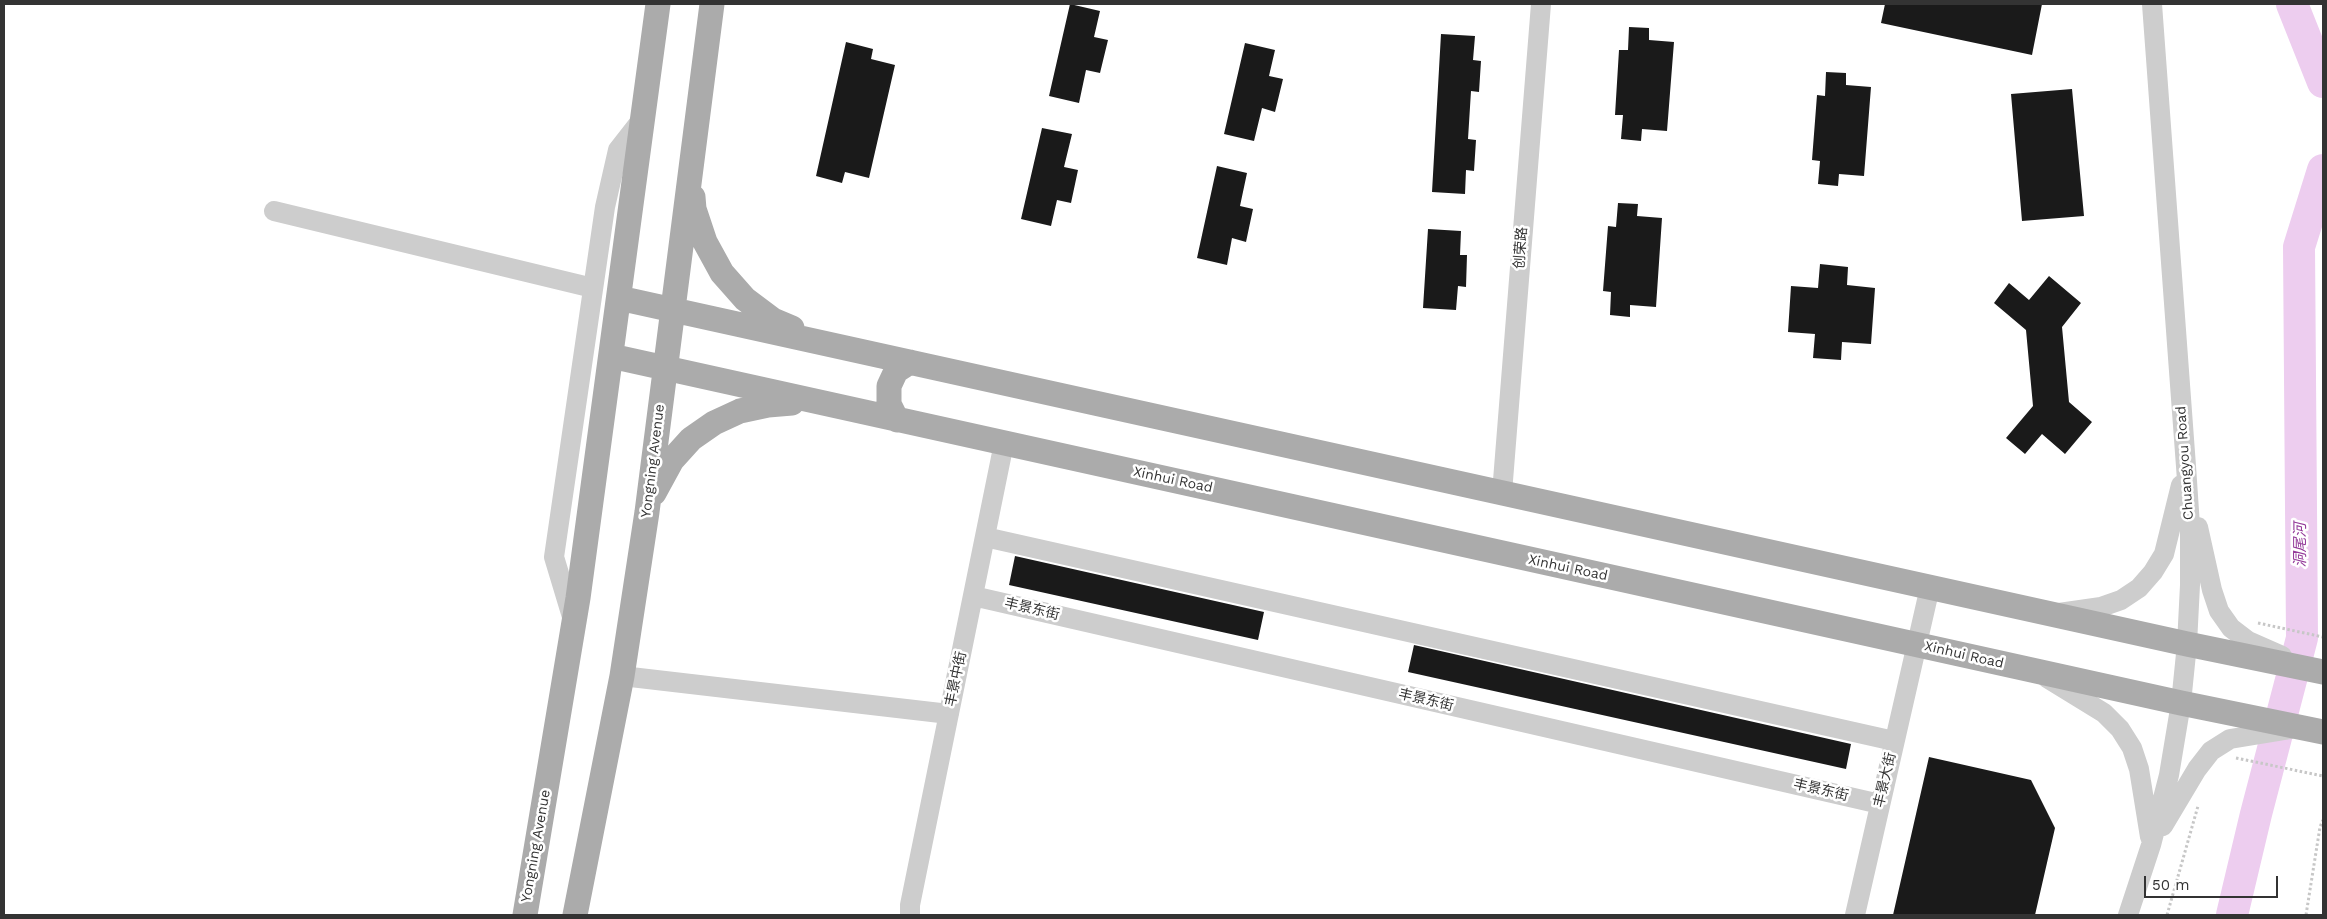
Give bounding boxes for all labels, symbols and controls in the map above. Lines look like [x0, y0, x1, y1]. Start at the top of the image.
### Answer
street label: 创荣路 [1511, 226, 1531, 270]
street label: Yongning Avenue [638, 403, 668, 519]
street label: Chuangyou Road [2173, 405, 2197, 521]
street label: Xinhui Road [1132, 463, 1214, 497]
water label: 洞尾河 [2292, 523, 2310, 567]
street label: Xinhui Road [1527, 551, 1609, 585]
street label: 丰景东街 [1003, 595, 1061, 623]
street label: Xinhui Road [1923, 638, 2005, 672]
street label: 丰景中街 [942, 650, 970, 708]
street label: 丰景东街 [1397, 686, 1455, 714]
street label: 丰景大街 [1871, 751, 1899, 809]
street label: 丰景东街 [1792, 776, 1850, 804]
street label: Yongning Avenue [518, 788, 554, 904]
scale bar [2147, 866, 2281, 898]
text: 50 m [2152, 876, 2189, 894]

